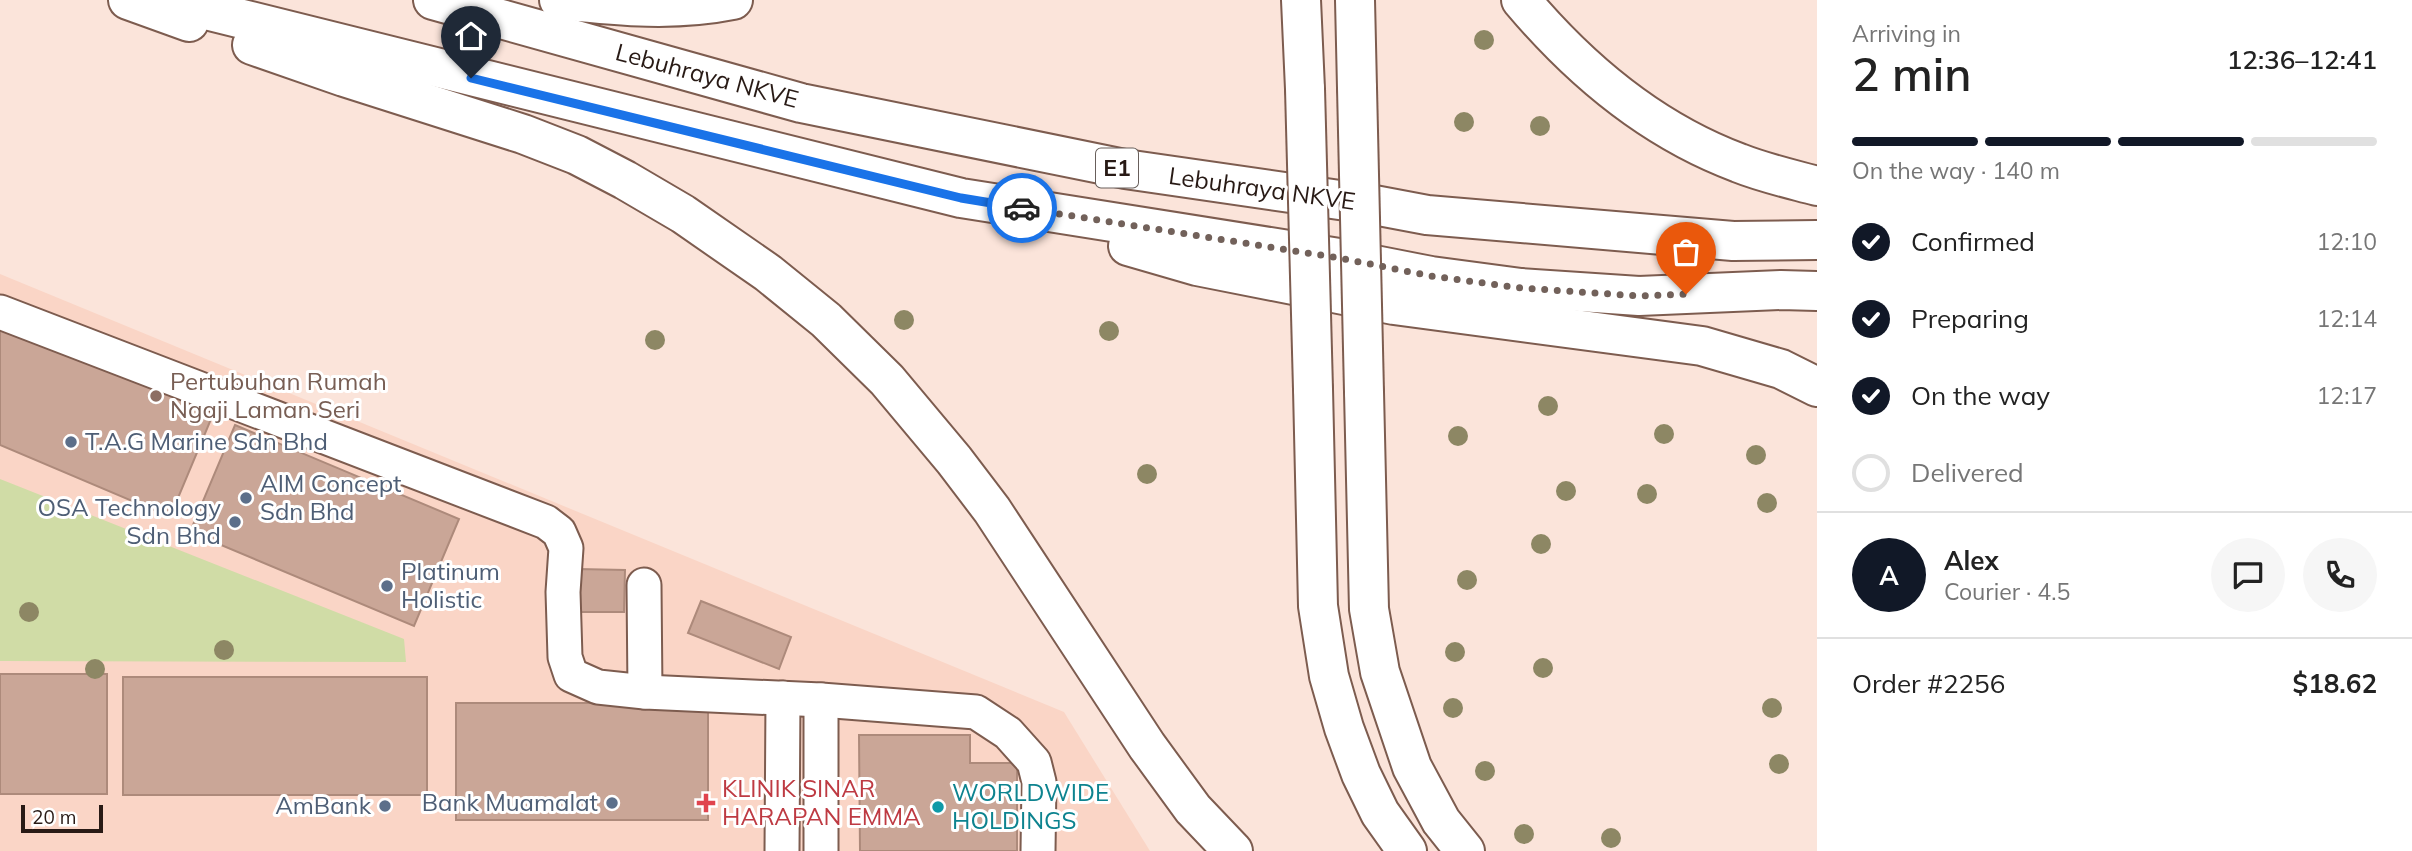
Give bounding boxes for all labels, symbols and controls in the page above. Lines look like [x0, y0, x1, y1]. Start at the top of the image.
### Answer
pin [441, 6, 501, 78]
icon: home [452, 17, 490, 55]
text: Arriving in [1852, 19, 1961, 48]
street label: Lebuhraya NKVE [613, 36, 802, 114]
text: 12:36–12:41 [2227, 43, 2377, 76]
text: 2 min [1852, 45, 1971, 103]
road number: E1 [1096, 148, 1138, 188]
text: On the way · 140 m [1852, 156, 2060, 185]
street label: Lebuhraya NKVE [1167, 160, 1357, 216]
courier [987, 173, 1057, 243]
icon: car [1003, 189, 1041, 227]
pin [1656, 222, 1716, 294]
icon: check [1852, 223, 1890, 261]
text: Confirmed [1911, 225, 2035, 258]
text: 12:10 [2317, 227, 2377, 256]
icon: bag [1667, 233, 1705, 271]
icon: check [1852, 300, 1890, 338]
text: Preparing [1911, 302, 2029, 335]
text: 12:14 [2317, 304, 2377, 333]
place label: Pertubuhan Rumah Ngaji Laman Seri [170, 366, 387, 424]
icon: check [1852, 377, 1890, 415]
text: On the way [1911, 379, 2050, 412]
text: 12:17 [2317, 381, 2377, 410]
marker: Pertubuhan Rumah Ngaji Laman Seri [148, 388, 164, 404]
place label: T.A.G Marine Sdn Bhd [85, 426, 328, 456]
marker: T.A.G Marine Sdn Bhd [63, 434, 79, 450]
text: Delivered [1911, 456, 2024, 489]
place label: AIM Concept Sdn Bhd [260, 468, 401, 526]
marker: AIM Concept Sdn Bhd [238, 490, 254, 506]
place label: OSA Technology Sdn Bhd [38, 492, 221, 550]
marker: OSA Technology Sdn Bhd [227, 514, 243, 530]
button: chat [2211, 538, 2285, 612]
button: phone [2303, 538, 2377, 612]
text: Alex [1944, 544, 1999, 577]
place label: Platinum Holistic [401, 556, 500, 614]
text: A [1879, 559, 1899, 592]
text: Courier · 4.5 [1944, 577, 2070, 606]
marker: Platinum Holistic [379, 578, 395, 594]
text: Order #2256 [1852, 667, 2005, 700]
text: $18.62 [2293, 667, 2377, 700]
place label: KLINIK SINAR HARAPAN EMMA [722, 773, 921, 831]
place label: WORLDWIDE HOLDINGS [952, 777, 1109, 835]
place label: Bank Muamalat [422, 787, 598, 817]
place label: AmBank [275, 790, 372, 820]
marker: KLINIK SINAR HARAPAN EMMA [696, 793, 716, 813]
marker: Bank Muamalat [604, 795, 620, 811]
marker: AmBank [377, 798, 393, 814]
marker: WORLDWIDE HOLDINGS [930, 799, 946, 815]
scale bar [21, 802, 103, 834]
text: 20 m [32, 805, 76, 829]

